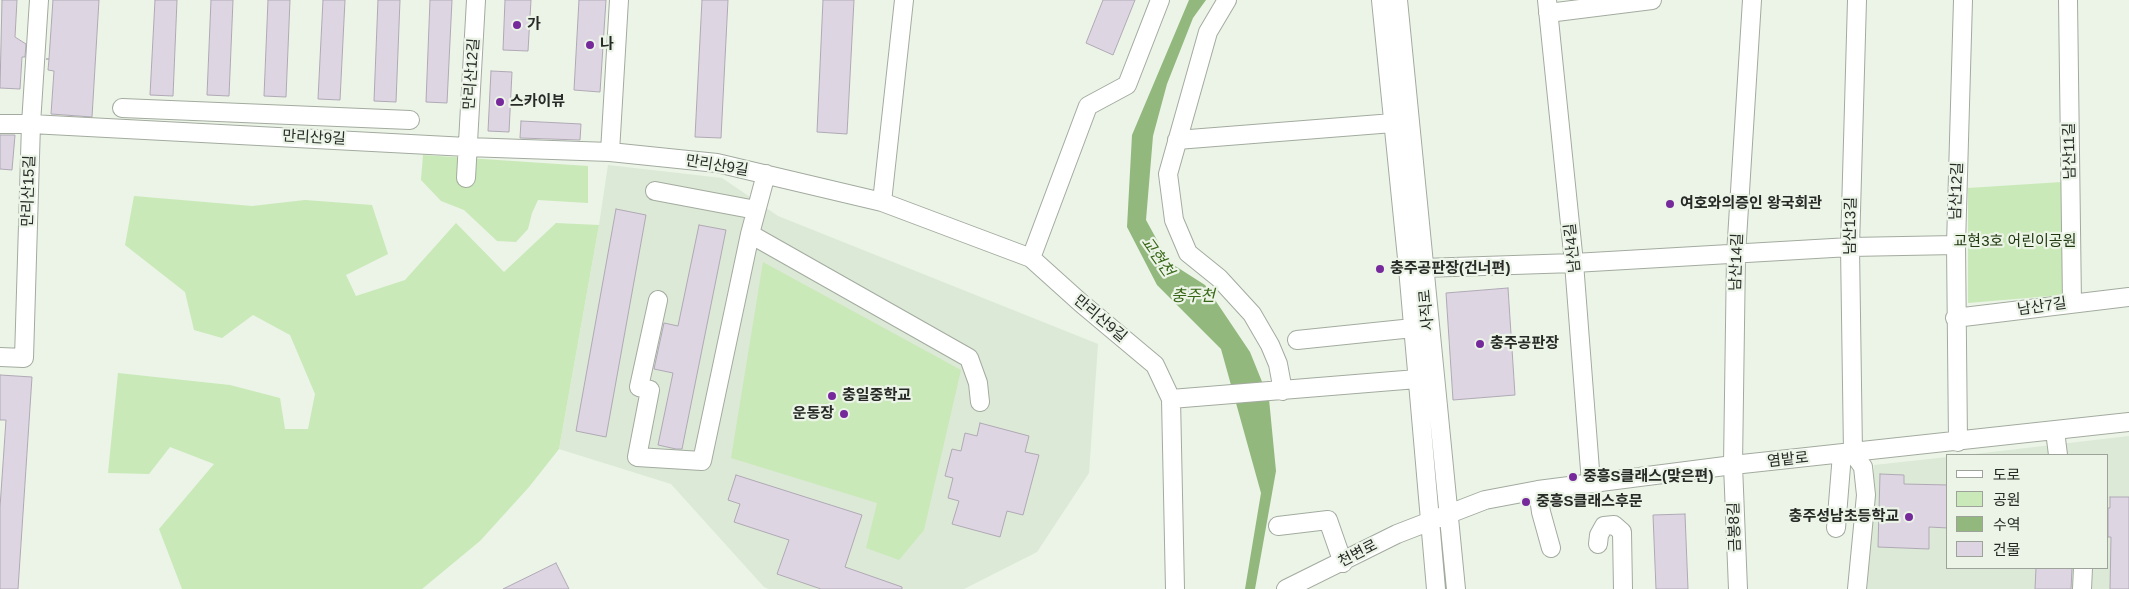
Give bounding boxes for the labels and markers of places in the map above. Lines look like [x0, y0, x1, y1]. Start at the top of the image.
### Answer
place label: 가 [527, 16, 541, 34]
marker: 가 [511, 19, 523, 31]
place label: 나 [600, 36, 614, 54]
marker: 나 [584, 39, 596, 51]
place label: 스카이뷰 [510, 93, 565, 111]
marker: 스카이뷰 [494, 96, 506, 108]
place label: 여호와의증인 왕국회관 [1680, 195, 1822, 213]
marker: 여호와의증인 왕국회관 [1664, 198, 1676, 210]
place label: 충주공판장(건너편) [1390, 260, 1510, 278]
marker: 충주공판장(건너편) [1374, 263, 1386, 275]
place label: 충주공판장 [1490, 335, 1559, 353]
marker: 충주공판장 [1474, 338, 1486, 350]
place label: 충일중학교 [842, 387, 911, 405]
marker: 충일중학교 [826, 390, 838, 402]
place label: 운동장 [793, 405, 834, 423]
marker: 운동장 [838, 408, 850, 420]
place label: 중흥S클래스(맞은편) [1583, 468, 1713, 486]
marker: 중흥S클래스(맞은편) [1567, 471, 1579, 483]
place label: 중흥S클래스후문 [1536, 493, 1643, 511]
marker: 중흥S클래스후문 [1520, 496, 1532, 508]
place label: 충주성남초등학교 [1789, 508, 1899, 526]
marker: 충주성남초등학교 [1903, 511, 1915, 523]

